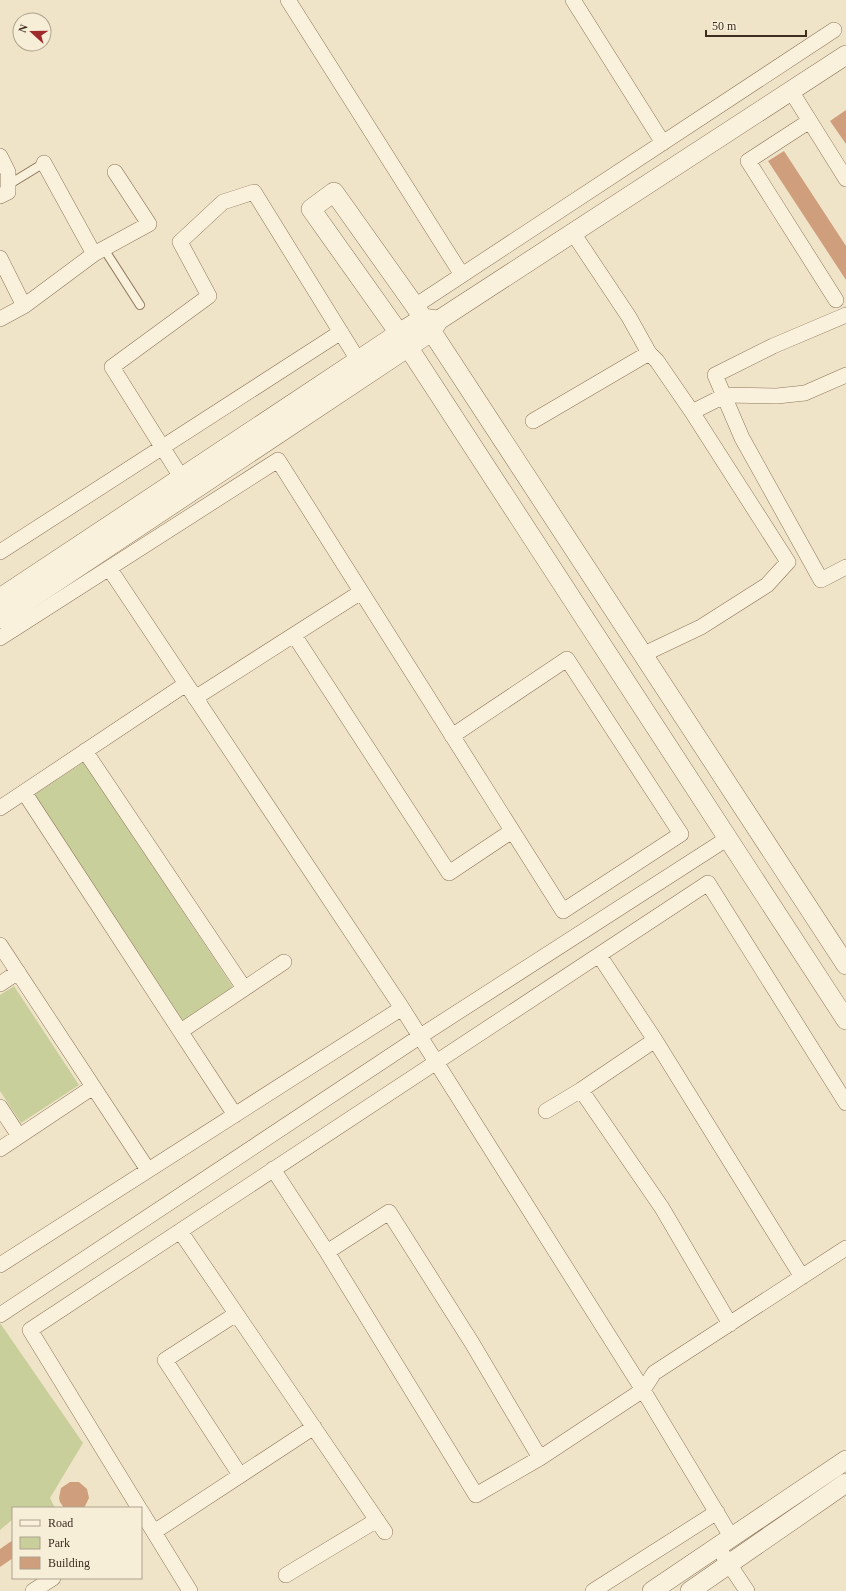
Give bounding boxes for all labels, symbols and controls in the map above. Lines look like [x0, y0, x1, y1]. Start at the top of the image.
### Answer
north arrow [12, 12, 52, 52]
scale bar [706, 12, 806, 38]
text: 50 m [712, 19, 737, 33]
text: N [16, 23, 30, 34]
legend [12, 1507, 142, 1579]
text: Road [48, 1516, 73, 1530]
text: Park [48, 1536, 70, 1550]
text: Building [48, 1556, 90, 1570]

